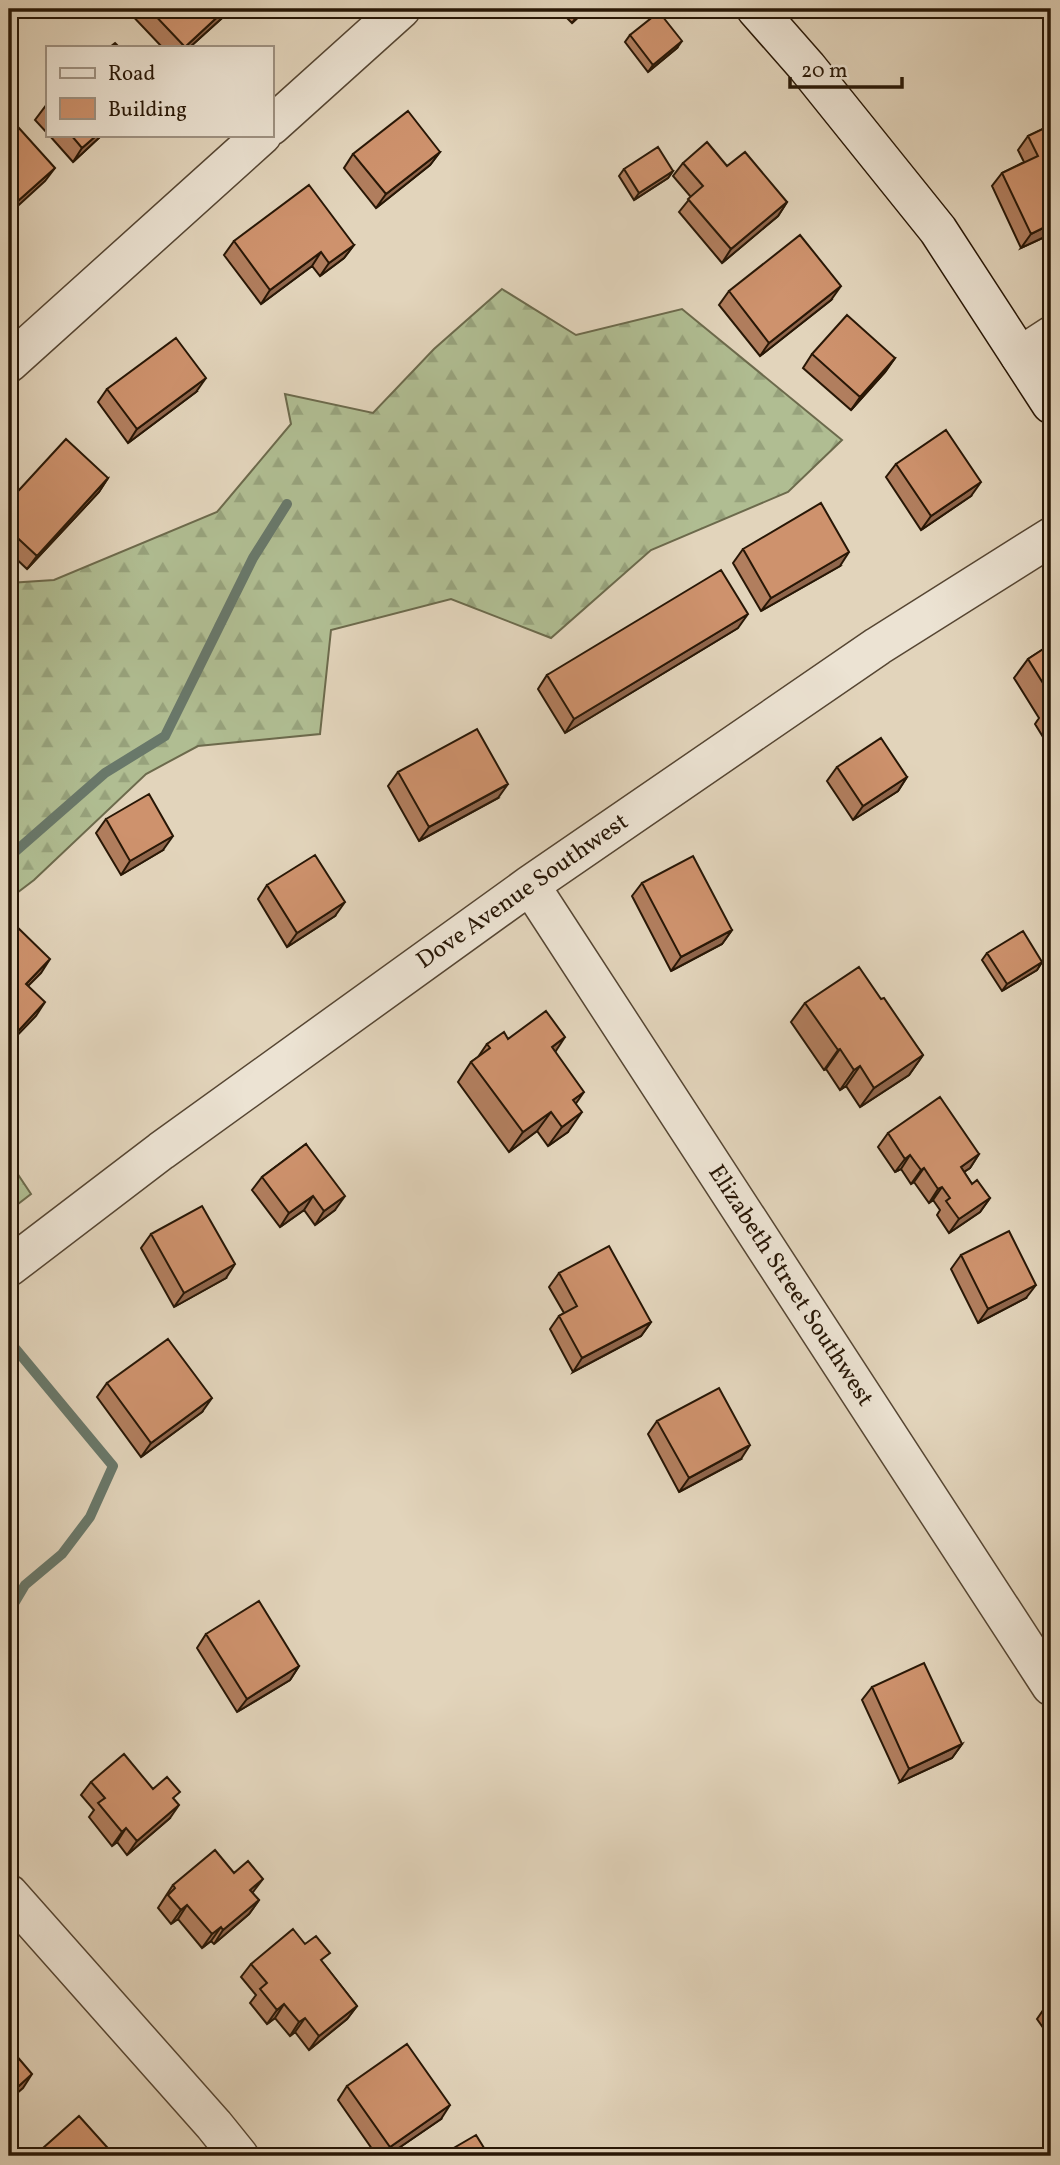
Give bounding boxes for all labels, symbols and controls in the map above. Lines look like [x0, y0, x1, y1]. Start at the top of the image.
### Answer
legend [46, 46, 273, 136]
scale bar [790, 46, 902, 90]
text: 20 m [801, 57, 847, 86]
text: Road [108, 60, 155, 89]
text: Building [108, 96, 187, 125]
street label: Dove Avenue Southwest [410, 806, 636, 978]
street label: Elizabeth Street Southwest [699, 1158, 881, 1414]

